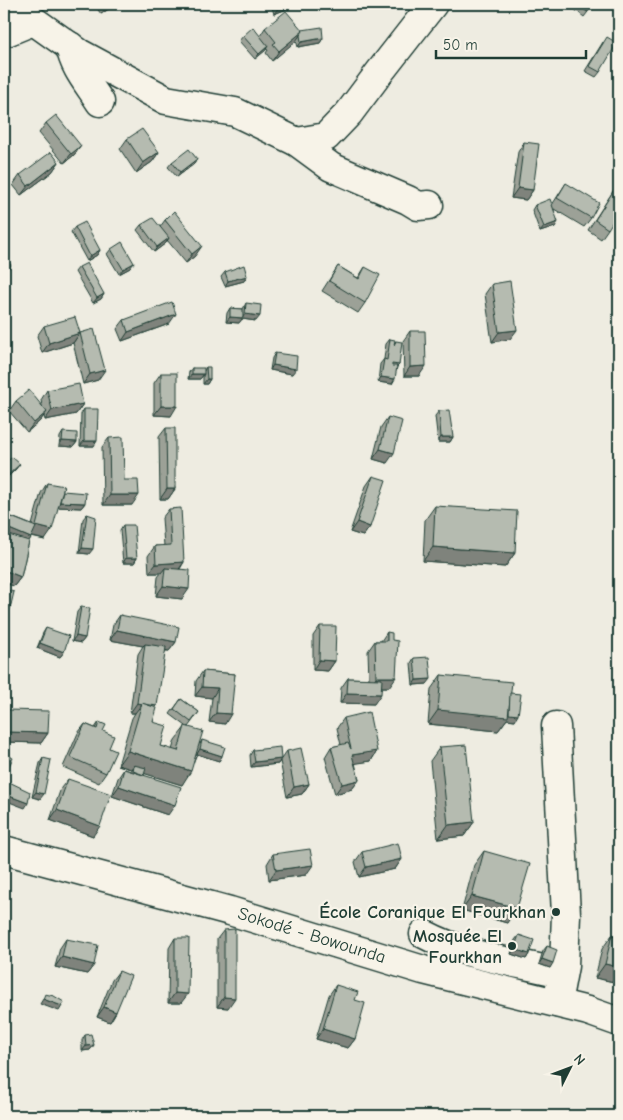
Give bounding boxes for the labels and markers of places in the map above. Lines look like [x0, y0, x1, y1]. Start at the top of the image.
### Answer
place label: École Coranique El Fourkhan [319, 901, 546, 923]
marker: École Coranique El Fourkhan [550, 906, 562, 918]
place label: Mosquée El Fourkhan [413, 926, 502, 968]
marker: Mosquée El Fourkhan [506, 940, 518, 952]

